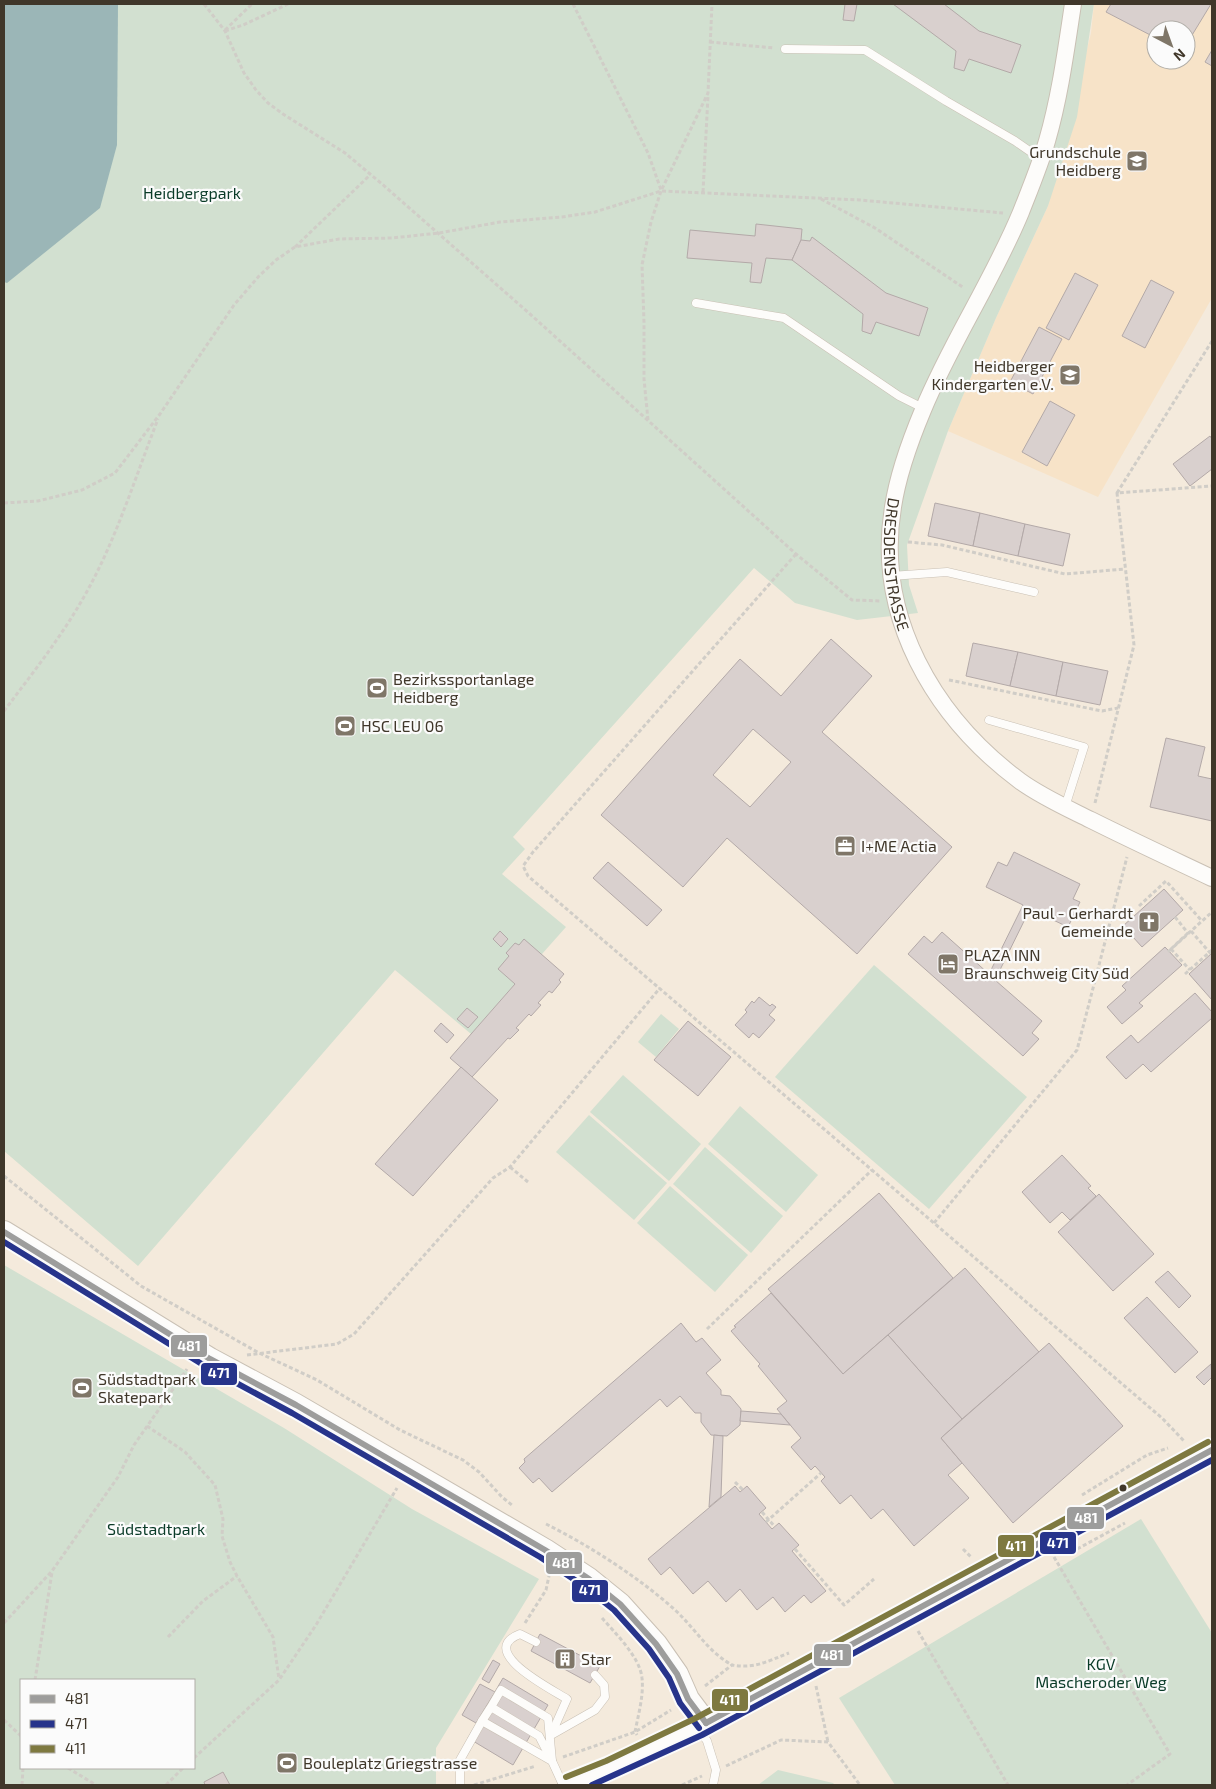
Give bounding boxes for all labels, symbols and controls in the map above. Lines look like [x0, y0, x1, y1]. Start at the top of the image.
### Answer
north arrow [1146, 20, 1196, 70]
text: N [1170, 45, 1189, 65]
place label: Grundschule Heidberg [1029, 142, 1121, 179]
school or university icon: Grundschule Heidberg [1125, 149, 1149, 173]
park label: Heidbergpark [143, 183, 241, 202]
place label: Heidberger Kindergarten e.V. [931, 356, 1055, 393]
school or university icon: Heidberger Kindergarten e.V. [1058, 363, 1082, 387]
street label: DRESDENSTRASSE [881, 496, 914, 633]
place label: Bezirkssportanlage Heidberg [393, 669, 534, 706]
sports icon: Bezirkssportanlage Heidberg [365, 676, 389, 700]
sports icon: HSC LEU 06 [333, 714, 357, 738]
place label: HSC LEU 06 [361, 716, 444, 735]
office icon: I+ME Actia [833, 834, 857, 858]
place label: I+ME Actia [861, 836, 937, 855]
place label: Paul - Gerhardt Gemeinde [1022, 903, 1133, 940]
church icon: Paul - Gerhardt Gemeinde [1137, 910, 1161, 934]
place label: PLAZA INN Braunschweig City Süd [964, 945, 1129, 982]
hotel icon: PLAZA INN Braunschweig City Süd [936, 952, 960, 976]
line badge: 481 [170, 1334, 208, 1358]
text: 481 [177, 1337, 201, 1354]
line badge: 471 [200, 1362, 238, 1386]
text: 471 [208, 1364, 230, 1381]
place label: Südstadtpark Skatepark [98, 1369, 196, 1406]
sports icon: Südstadtpark Skatepark [70, 1376, 94, 1400]
unlabelled marker [1118, 1483, 1128, 1493]
line badge: 481 [1066, 1506, 1105, 1530]
text: 481 [1074, 1509, 1098, 1526]
park label: Südstadtpark [107, 1519, 205, 1538]
line badge: 471 [1039, 1531, 1077, 1555]
line badge: 411 [997, 1534, 1035, 1558]
text: 471 [1047, 1534, 1069, 1551]
text: 411 [1005, 1537, 1027, 1554]
line badge: 481 [545, 1551, 583, 1575]
text: 481 [552, 1554, 576, 1571]
line badge: 471 [571, 1579, 609, 1603]
text: 471 [579, 1581, 601, 1598]
line badge: 481 [813, 1643, 852, 1667]
text: 481 [820, 1646, 844, 1663]
building icon: Star [553, 1647, 577, 1671]
place label: Star [581, 1649, 612, 1668]
park label: KGV Mascheroder Weg [1035, 1654, 1167, 1691]
legend [20, 1679, 195, 1769]
line badge: 411 [711, 1688, 749, 1712]
text: 481 [65, 1689, 89, 1707]
text: 411 [719, 1691, 741, 1708]
text: 471 [65, 1714, 88, 1732]
text: 411 [65, 1739, 86, 1757]
sports icon: Bouleplatz Griegstrasse [275, 1751, 299, 1775]
place label: Bouleplatz Griegstrasse [303, 1753, 477, 1772]

